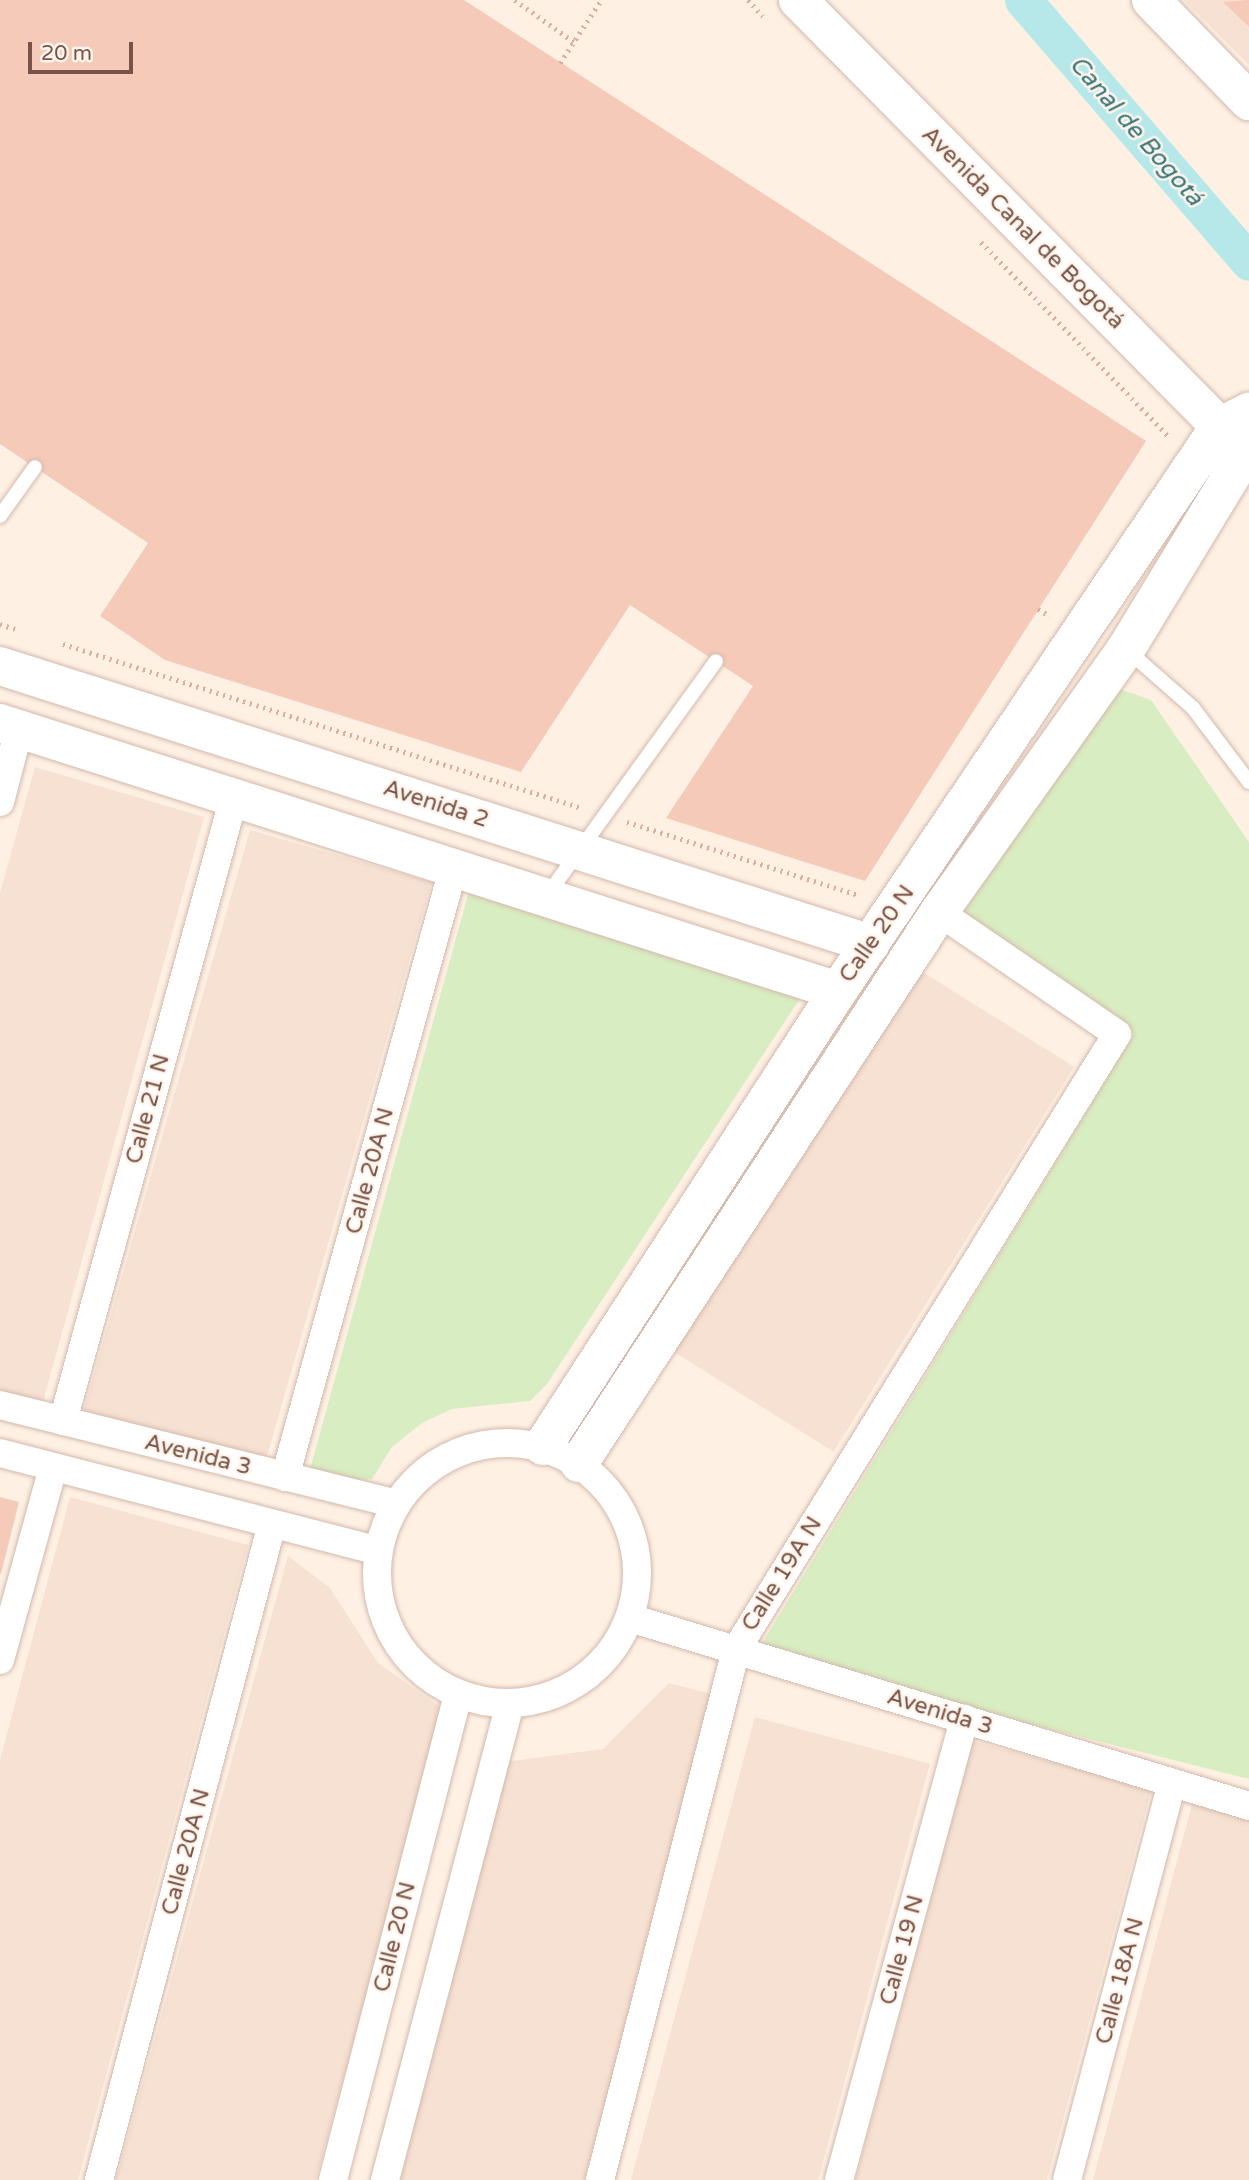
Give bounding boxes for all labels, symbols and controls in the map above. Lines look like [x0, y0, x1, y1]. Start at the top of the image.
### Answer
scale bar [32, 28, 136, 72]
text: 20 m [41, 41, 92, 66]
water label: Canal de Bogotá [1063, 50, 1209, 212]
street label: Avenida Canal de Bogotá [916, 121, 1130, 335]
street label: Avenida 2 [380, 774, 492, 834]
street label: Calle 20 N [833, 880, 921, 988]
street label: Calle 21 N [120, 1051, 176, 1167]
street label: Calle 20A N [340, 1105, 400, 1237]
street label: Avenida 3 [142, 1428, 254, 1482]
street label: Calle 19A N [736, 1512, 828, 1636]
street label: Avenida 3 [884, 1683, 996, 1741]
street label: Calle 20A N [156, 1786, 216, 1918]
street label: Calle 20 N [368, 1879, 422, 1995]
street label: Calle 19 N [874, 1892, 930, 2008]
street label: Calle 18A N [1090, 1915, 1150, 2047]

